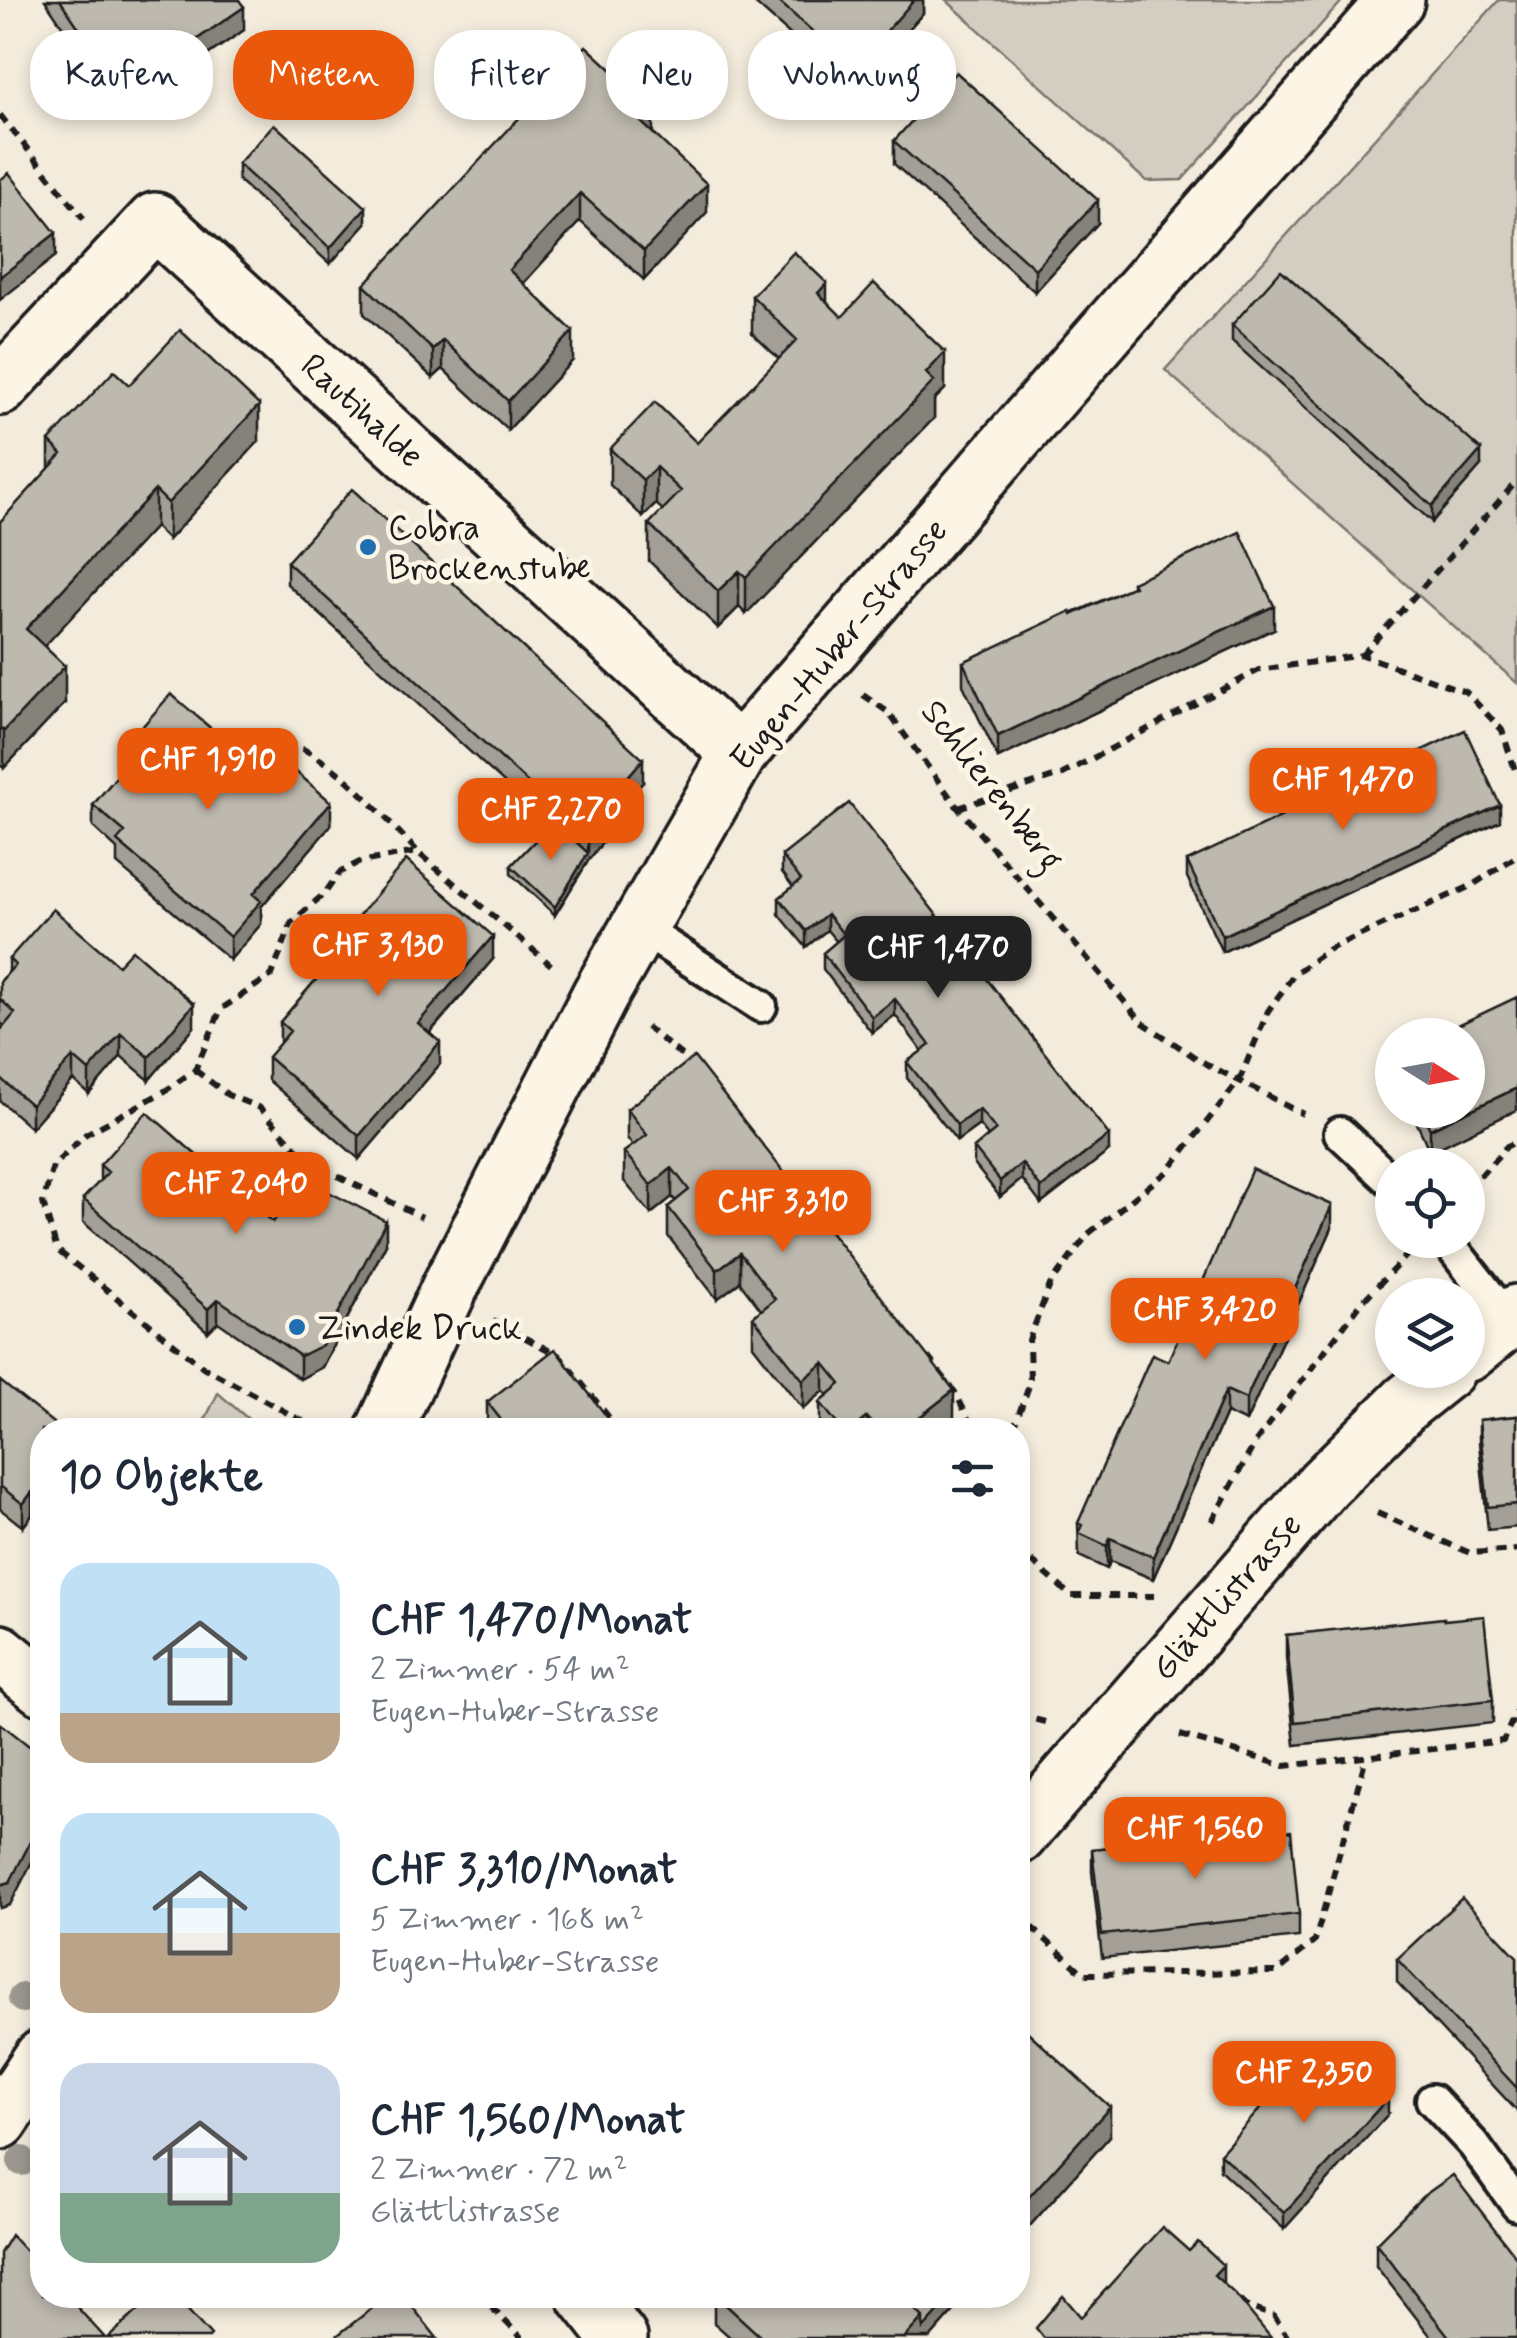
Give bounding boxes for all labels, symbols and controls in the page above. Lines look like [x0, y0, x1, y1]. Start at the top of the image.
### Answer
chip: Kaufen [30, 30, 213, 120]
chip: Mieten [233, 30, 414, 120]
chip: Filter [434, 30, 586, 120]
chip: Neu [606, 30, 728, 120]
chip: Wohnung [748, 30, 956, 120]
street label: Rautihalde [290, 344, 433, 479]
place label: Cobra Brockenstube [388, 506, 591, 592]
street label: Eugen-Huber-Strasse [720, 509, 959, 781]
marker: Cobra Brockenstube [357, 536, 379, 558]
street label: Schlierenberg [907, 691, 1073, 884]
pin: CHF 1,910 [94, 728, 322, 813]
text: CHF 1,910 [139, 739, 277, 781]
pin: CHF 1,470 [1229, 748, 1457, 833]
text: CHF 1,470 [1271, 759, 1415, 801]
pin: CHF 2,270 [437, 778, 665, 863]
text: CHF 2,270 [480, 789, 622, 831]
pin: CHF 3,130 [264, 914, 492, 999]
pin: CHF 1,470 [824, 916, 1052, 1001]
text: CHF 3,130 [312, 925, 444, 967]
text: CHF 1,470 [866, 927, 1010, 969]
north arrow [1375, 1018, 1485, 1128]
map controls [1375, 1018, 1485, 1388]
button: locate [1375, 1148, 1485, 1258]
pin: CHF 2,040 [122, 1152, 350, 1237]
text: CHF 2,040 [164, 1163, 308, 1205]
pin: CHF 3,310 [669, 1170, 897, 1255]
text: CHF 3,310 [717, 1181, 849, 1223]
pin: CHF 3,420 [1091, 1278, 1319, 1363]
button: layers [1375, 1278, 1485, 1388]
text: CHF 3,420 [1133, 1289, 1277, 1331]
place label: Zindek Druck [317, 1306, 522, 1352]
marker: Zindek Druck [286, 1316, 308, 1338]
text: 10 Objekte [60, 1451, 263, 1506]
icon: filters [945, 1451, 1000, 1506]
street label: Glättlistrasse [1142, 1504, 1313, 1691]
text: CHF 1,470/Monat [370, 1594, 692, 1649]
icon: home [140, 1603, 260, 1723]
text: 2 Zimmer · 54 m² [370, 1649, 630, 1691]
text: Eugen-Huber-Strasse [370, 1691, 659, 1733]
pin: CHF 1,560 [1081, 1797, 1309, 1882]
text: CHF 1,560 [1126, 1808, 1264, 1850]
text: CHF 3,310/Monat [370, 1844, 677, 1899]
icon: home [140, 1853, 260, 1973]
text: 5 Zimmer · 168 m² [370, 1899, 644, 1941]
text: Eugen-Huber-Strasse [370, 1941, 659, 1983]
pin: CHF 2,350 [1190, 2041, 1418, 2126]
text: CHF 2,350 [1235, 2052, 1373, 2094]
text: CHF 1,560/Monat [370, 2094, 685, 2149]
icon: home [140, 2103, 260, 2223]
text: 2 Zimmer · 72 m² [370, 2149, 627, 2191]
text: Glättlistrasse [370, 2191, 560, 2233]

